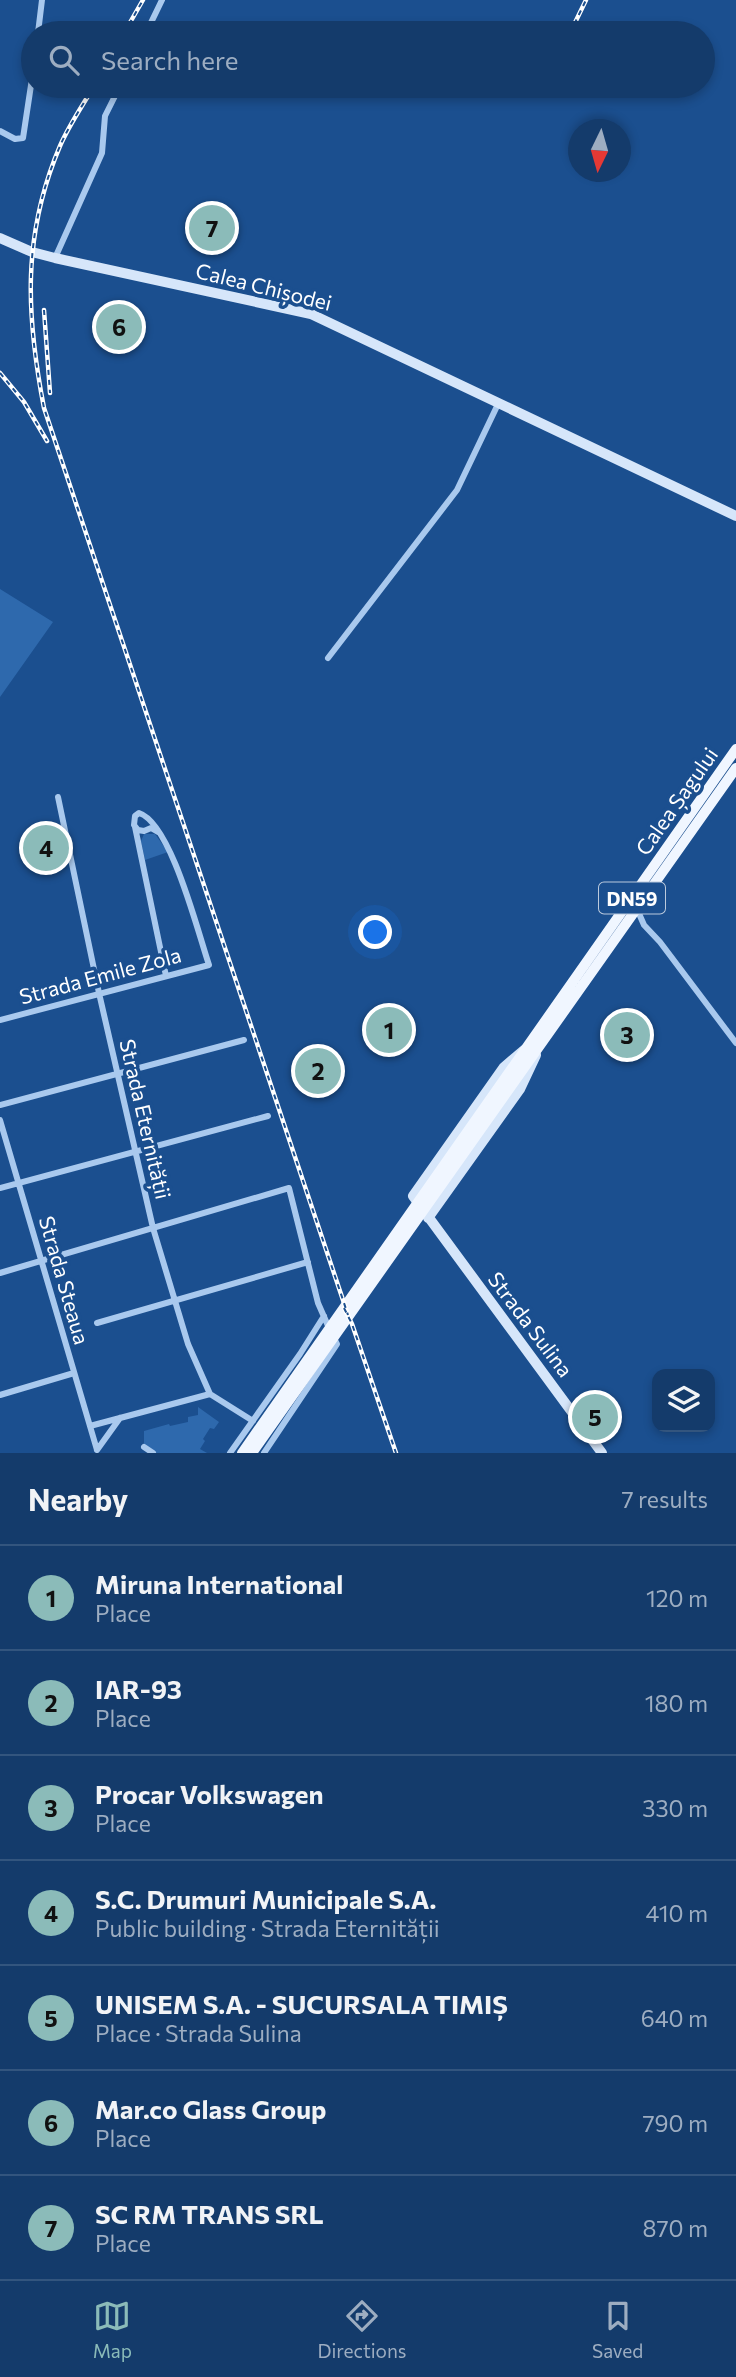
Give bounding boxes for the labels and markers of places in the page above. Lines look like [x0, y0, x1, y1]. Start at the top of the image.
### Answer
pin: 7 [189, 202, 235, 254]
pin: 6 [96, 301, 142, 353]
pin: 4 [23, 822, 69, 874]
pin: 1 [366, 1004, 412, 1056]
pin: 3 [604, 1009, 650, 1061]
pin: 2 [295, 1045, 341, 1097]
pin: 5 [572, 1391, 618, 1443]

